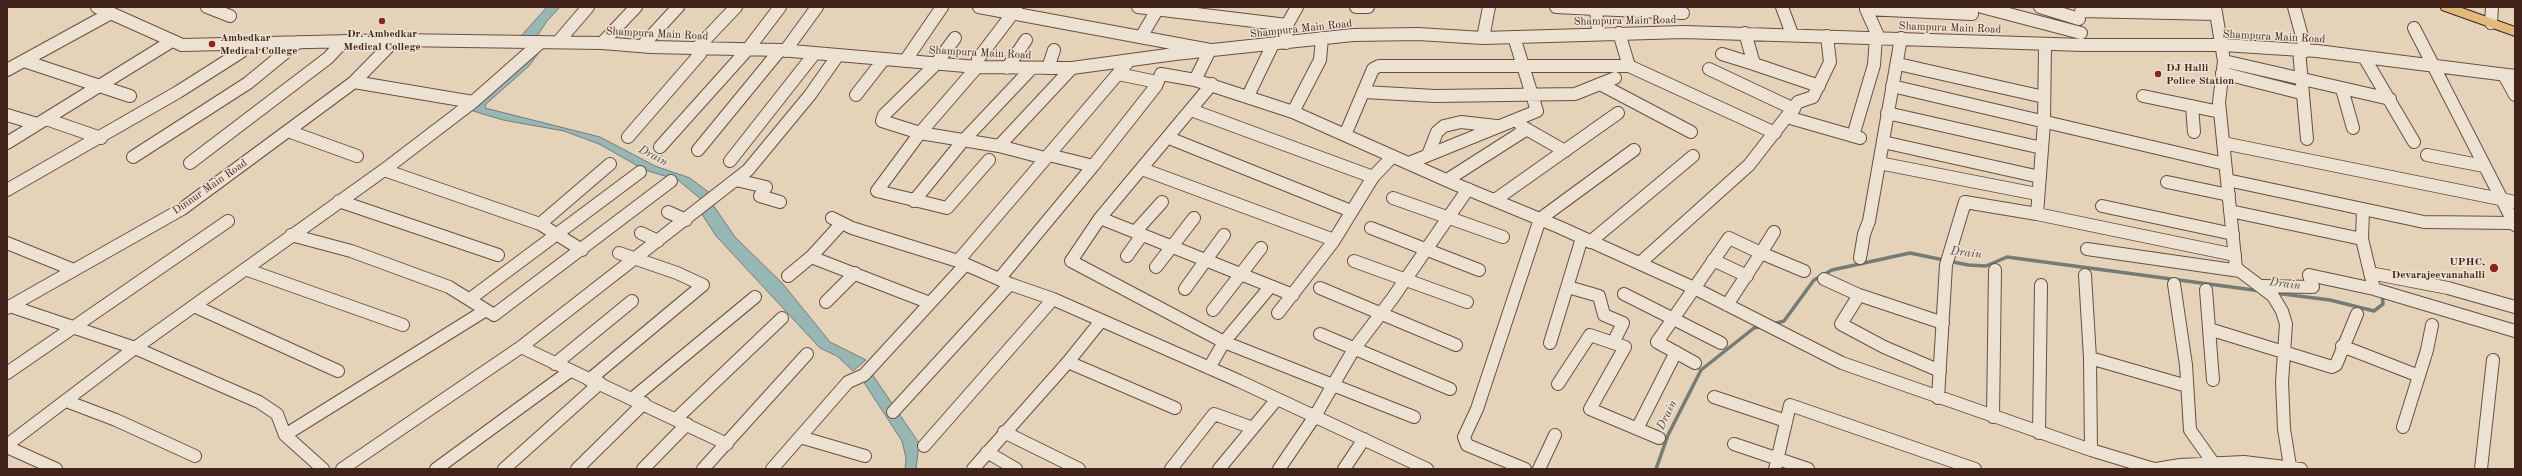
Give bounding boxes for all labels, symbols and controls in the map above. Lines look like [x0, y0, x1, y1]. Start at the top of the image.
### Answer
street label: Shampura Main Road [1574, 14, 1676, 28]
marker: Dr. Ambedkar Medical College [377, 16, 387, 26]
street label: Shampura Main Road [1249, 17, 1353, 41]
street label: Shampura Main Road [1898, 20, 2002, 36]
street label: Shampura Main Road [605, 25, 709, 43]
place label: Dr. Ambedkar Medical College [343, 27, 421, 53]
street label: Shampura Main Road [2222, 28, 2326, 46]
place label: Ambedkar Medical College [220, 31, 297, 57]
marker: Ambedkar Medical College [207, 39, 217, 49]
street label: Shampura Main Road [928, 44, 1032, 62]
place label: DJ Halli Police Station [2166, 61, 2234, 87]
marker: DJ Halli Police Station [2153, 69, 2163, 79]
water label: Drain [636, 142, 670, 170]
street label: Dinnur Main Road [170, 156, 250, 218]
water label: Drain [1950, 244, 1982, 262]
place label: UPHC, Devarajeevanahalli [2392, 255, 2485, 281]
marker: UPHC, Devarajeevanahalli [2488, 262, 2500, 274]
water label: Drain [2268, 275, 2302, 293]
water label: Drain [1654, 398, 1680, 432]

